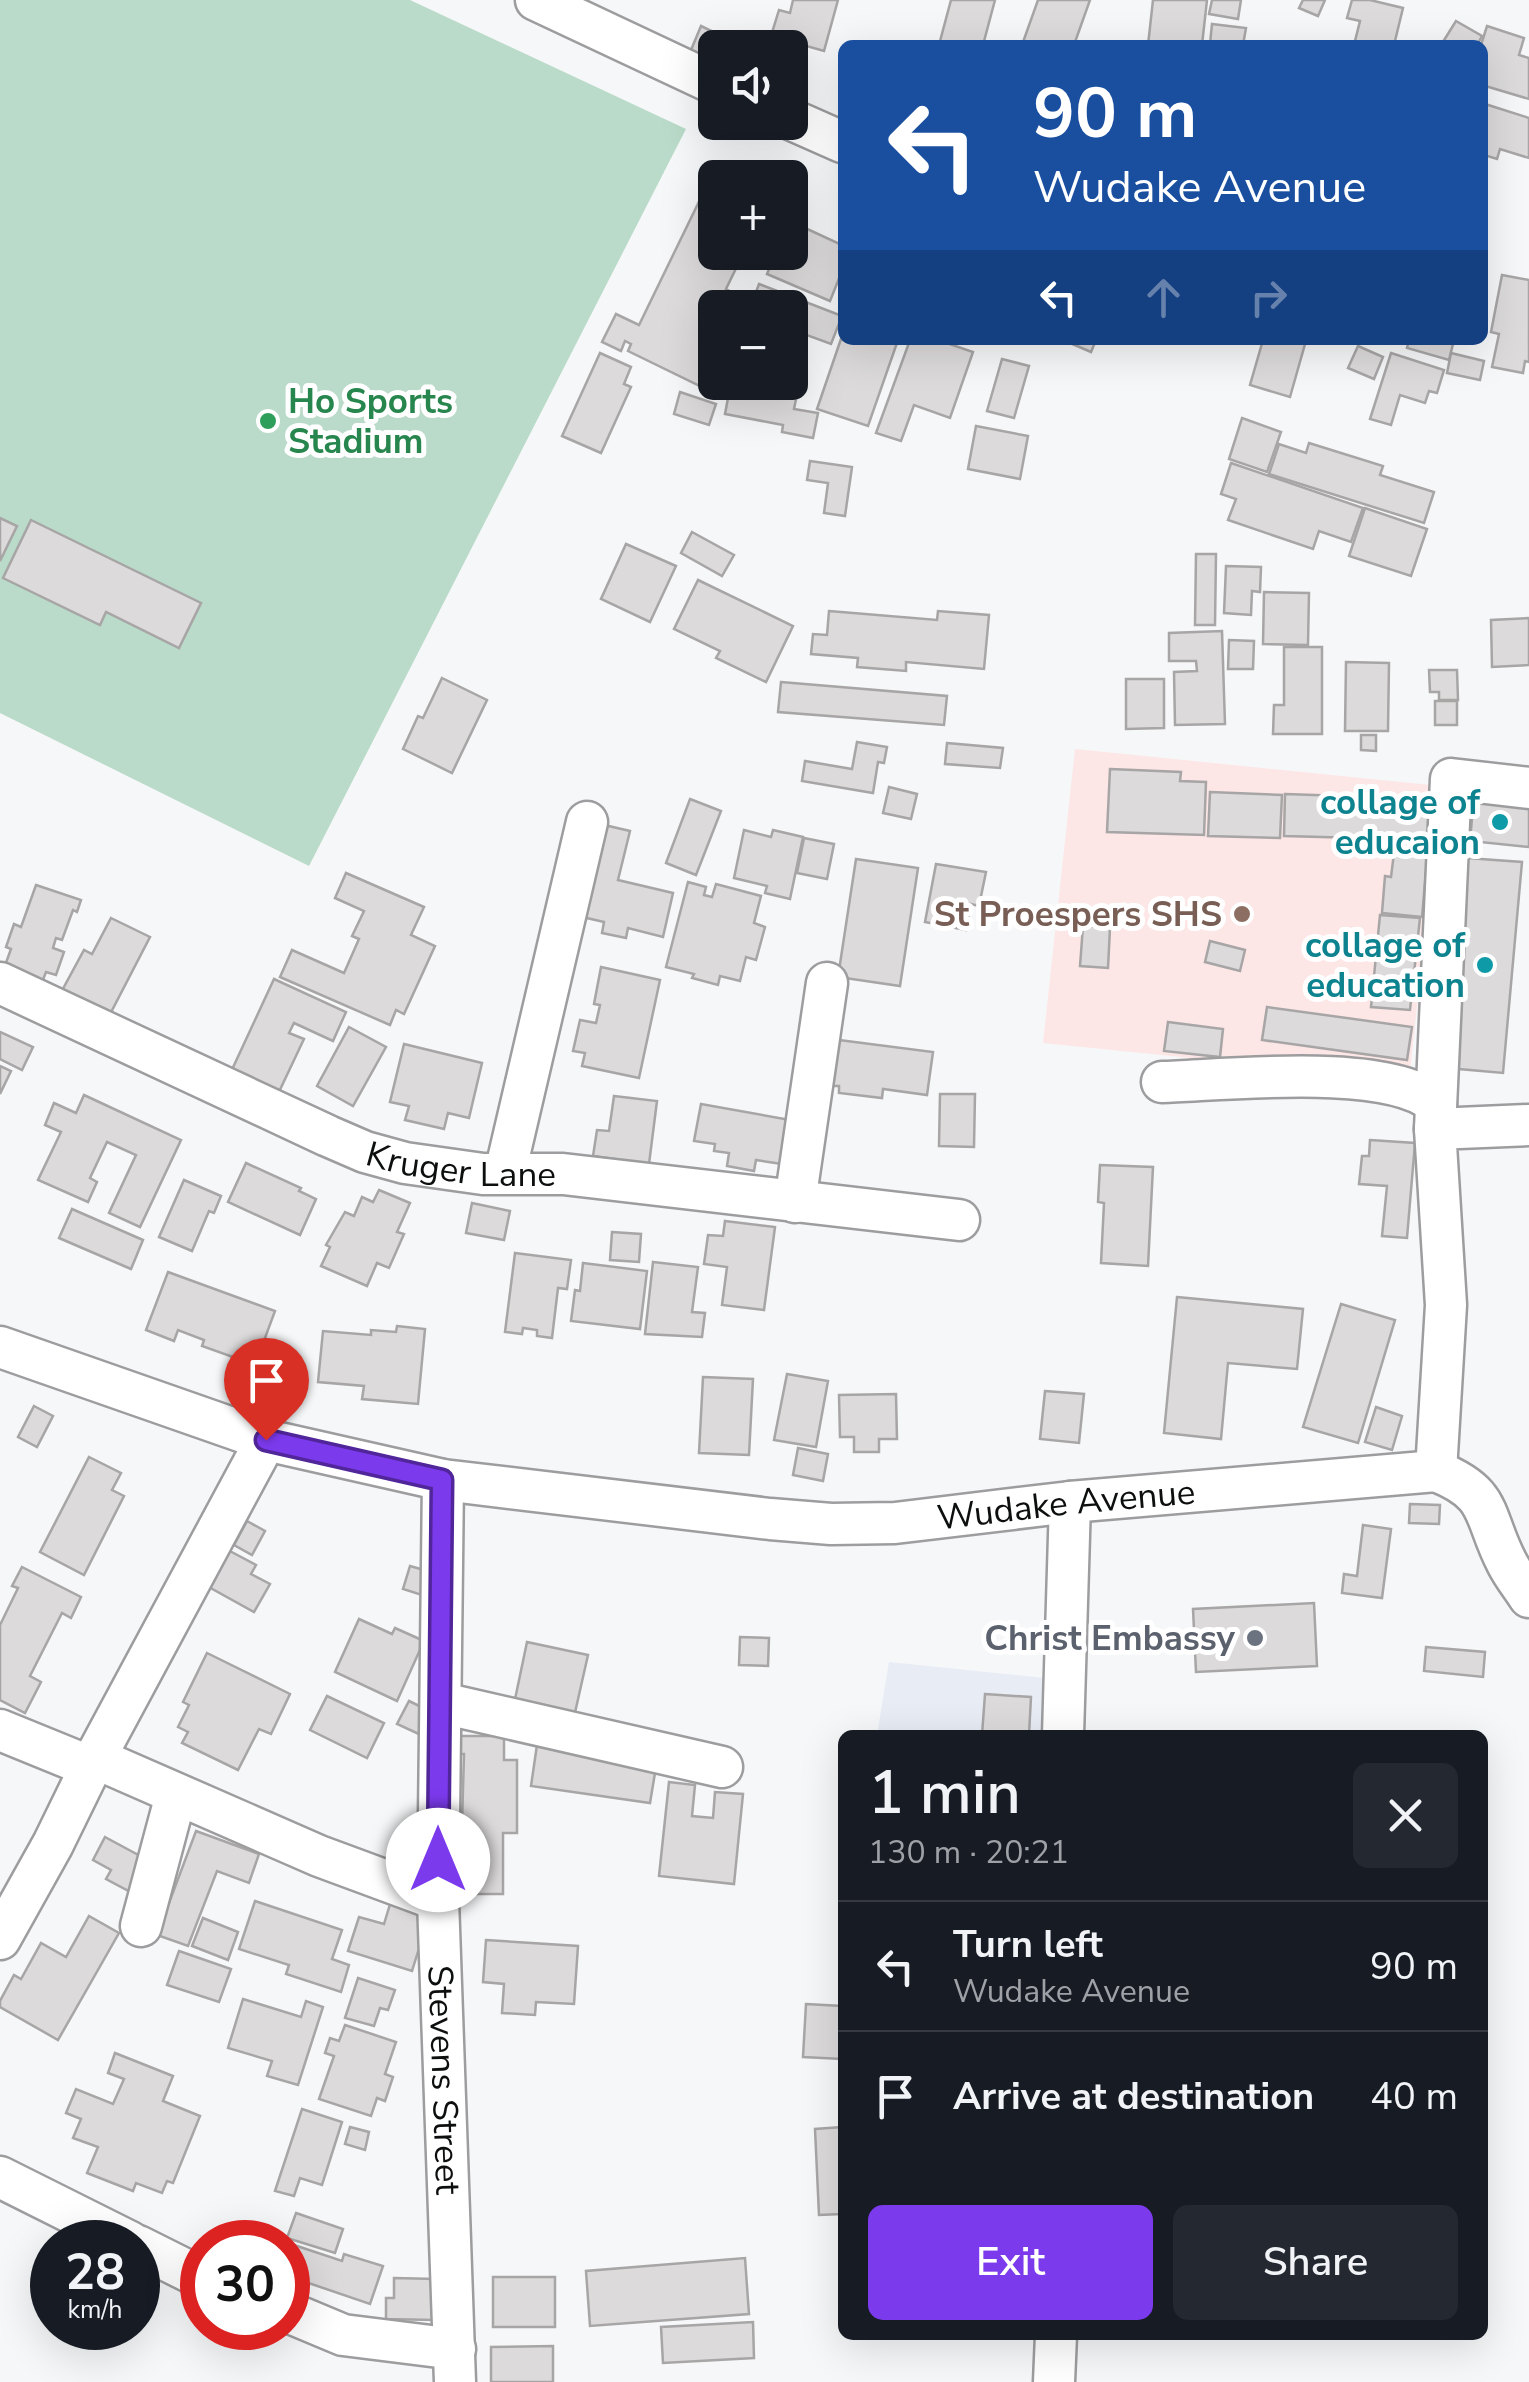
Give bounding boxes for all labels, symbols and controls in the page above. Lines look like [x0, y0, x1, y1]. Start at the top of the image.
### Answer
map controls [698, 30, 808, 400]
button: sound [698, 30, 808, 140]
text: 90 m [1033, 66, 1197, 162]
icon: left [868, 80, 998, 210]
text: Wudake Avenue [1033, 157, 1366, 218]
button: + [698, 160, 808, 270]
icon: left [1031, 270, 1086, 325]
icon: ahead [1136, 270, 1191, 325]
icon: right [1241, 270, 1296, 325]
button: − [698, 290, 808, 400]
place label: Ho Sports Stadium [288, 378, 453, 465]
marker: Ho Sports Stadium [257, 410, 279, 432]
place label: collage of educaion [1320, 779, 1481, 866]
marker: collage of educaion [1489, 811, 1511, 833]
place label: St Proespers SHS [934, 891, 1222, 938]
marker: St Proespers SHS [1231, 903, 1253, 925]
place label: collage of education [1305, 922, 1466, 1009]
marker: collage of education [1474, 954, 1496, 976]
street label: Kruger Lane [361, 1130, 556, 1198]
pin [224, 1338, 309, 1441]
icon: arrive [239, 1353, 294, 1408]
street label: Wudake Avenue [935, 1468, 1197, 1542]
place label: Christ Embassy [984, 1615, 1236, 1662]
marker: Christ Embassy [1244, 1627, 1266, 1649]
text: 1 min [868, 1752, 1021, 1834]
button: close [1353, 1763, 1458, 1868]
position arrow [386, 1808, 490, 1912]
text: 130 m · 20:21 [868, 1831, 1069, 1874]
text: Turn left [953, 1919, 1103, 1970]
icon: left [868, 1939, 923, 1994]
text: 90 m [1370, 1941, 1458, 1992]
street label: Stevens Street [416, 1964, 471, 2196]
text: Wudake Avenue [953, 1970, 1190, 2013]
icon: arrive [868, 2069, 923, 2124]
text: Arrive at destination [953, 2071, 1314, 2122]
text: 40 m [1370, 2071, 1458, 2122]
button: Exit [868, 2205, 1153, 2320]
button: Share [1173, 2205, 1458, 2320]
speed limit sign: 30 [180, 2220, 310, 2350]
text: 28 [65, 2238, 125, 2307]
text: km/h [67, 2293, 123, 2327]

